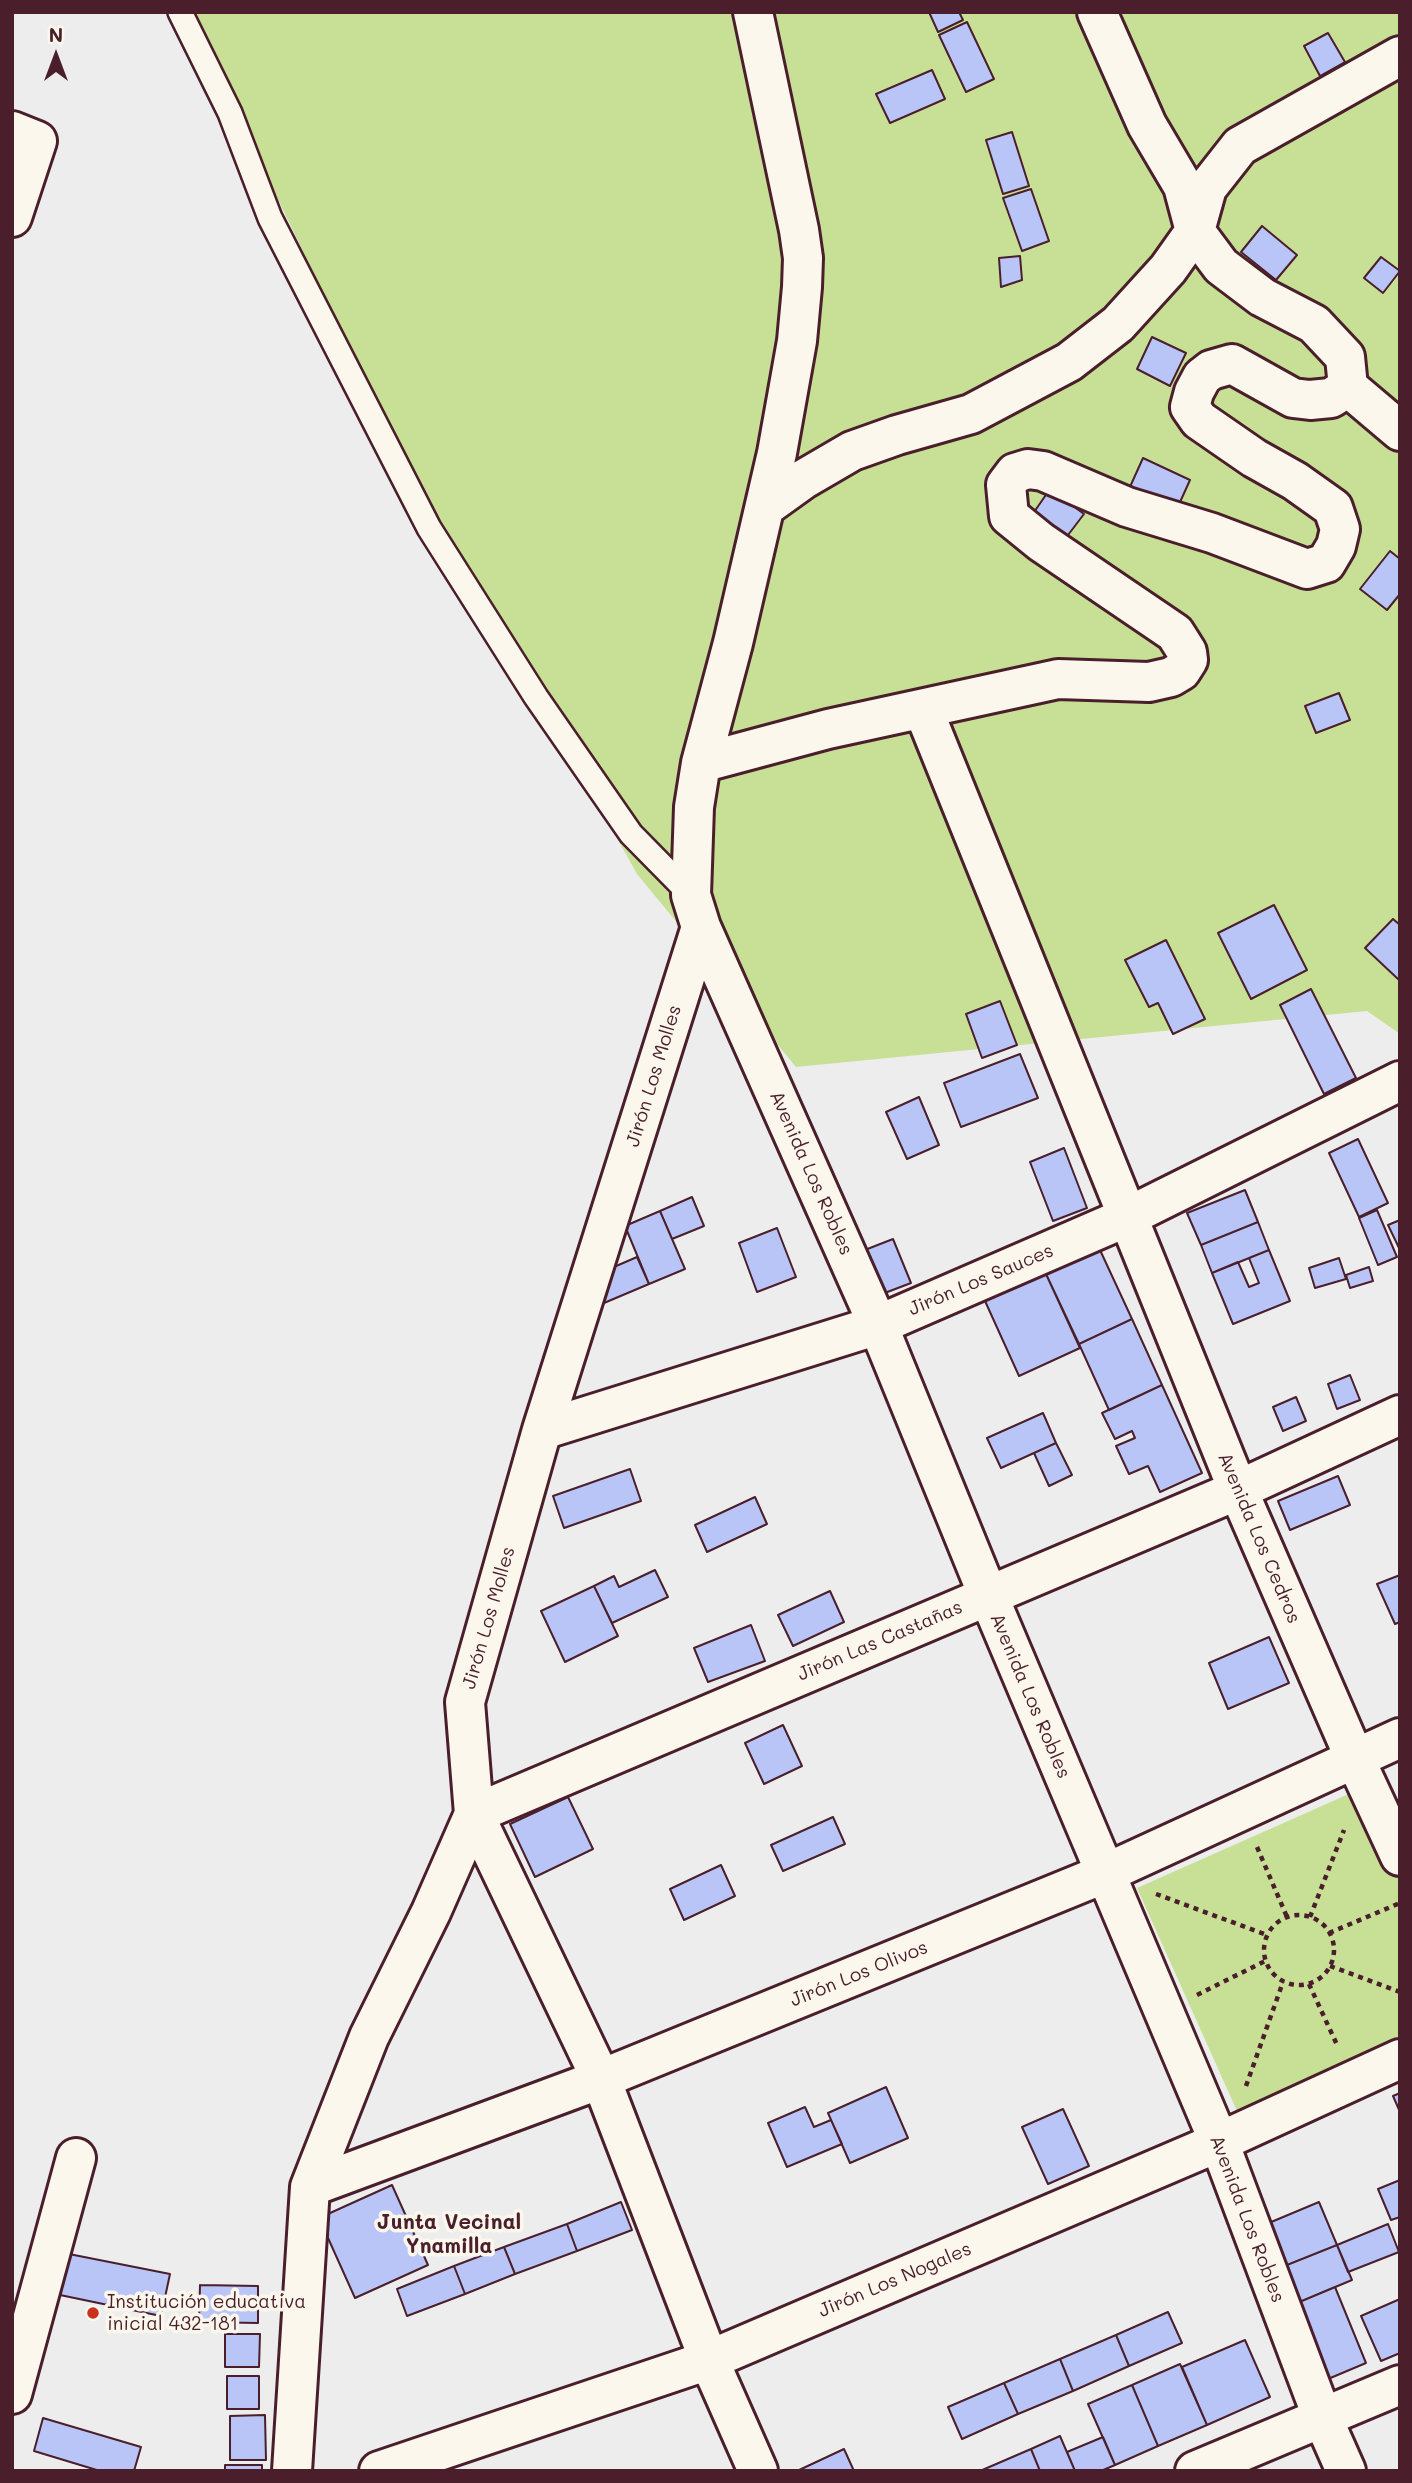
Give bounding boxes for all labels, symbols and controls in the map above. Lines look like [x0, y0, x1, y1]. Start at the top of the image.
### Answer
north arrow [21, 21, 91, 91]
text: N [49, 22, 63, 47]
street label: Jirón Los Molles [622, 1002, 686, 1150]
street label: Avenida Los Robles [765, 1087, 857, 1259]
street label: Jirón Los Sauces [905, 1239, 1057, 1321]
street label: Avenida Los Cedros [1213, 1449, 1305, 1627]
street label: Jirón Los Molles [458, 1544, 520, 1692]
street label: Jirón Las Castañas [794, 1596, 966, 1686]
street label: Avenida Los Robles [985, 1610, 1075, 1782]
street label: Jirón Los Olivos [787, 1936, 931, 2012]
street label: Avenida Los Robles [1205, 2132, 1289, 2306]
district label: Junta Vecinal Ynamilla [377, 2210, 521, 2260]
street label: Jirón Los Nogales [815, 2237, 975, 2323]
place label: Institución educativa inicial 432-181 [107, 2291, 306, 2335]
marker: Institución educativa inicial 432-181 [85, 2305, 101, 2321]

